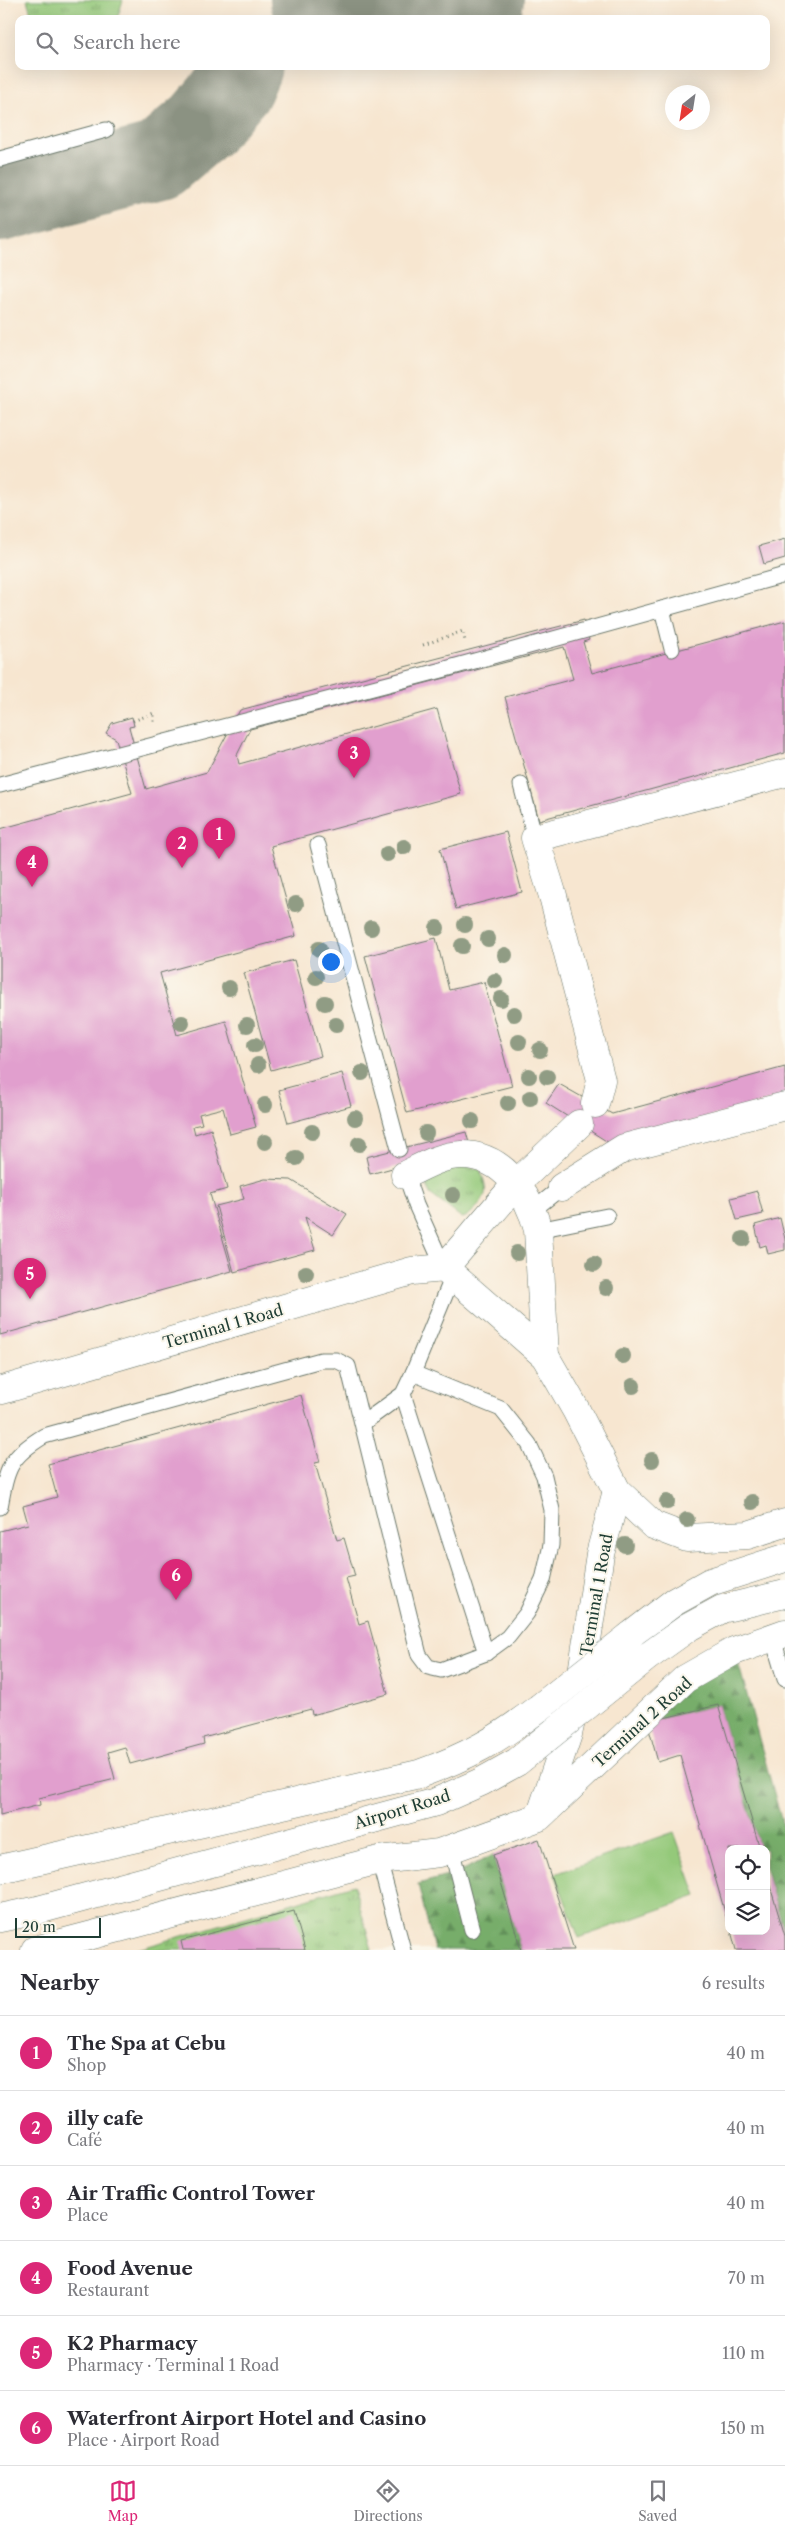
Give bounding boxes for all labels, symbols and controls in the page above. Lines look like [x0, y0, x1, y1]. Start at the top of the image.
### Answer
search box [15, 15, 770, 70]
icon: search [33, 29, 61, 57]
text: Search here [73, 31, 181, 54]
north arrow [665, 85, 710, 130]
pin: 3 [338, 737, 370, 778]
pin: 1 [203, 818, 235, 859]
pin: 2 [166, 827, 198, 868]
pin: 4 [16, 846, 48, 887]
your location [318, 949, 344, 975]
pin: 5 [14, 1258, 46, 1299]
street label: Terminal 1 Road [161, 1299, 286, 1353]
street label: Terminal 1 Road [575, 1532, 617, 1658]
pin: 6 [160, 1559, 192, 1600]
street label: Terminal 2 Road [588, 1672, 696, 1772]
street label: Airport Road [351, 1785, 453, 1833]
map controls [725, 1845, 770, 1935]
button: locate [725, 1845, 770, 1890]
button: layers [725, 1890, 770, 1935]
scale bar [15, 1915, 101, 1938]
text: 20 m [22, 1918, 56, 1936]
text: Nearby [20, 1970, 99, 1995]
text: 6 results [702, 1973, 765, 1993]
text: The Spa at Cebu [67, 2032, 226, 2055]
text: 1 [32, 2043, 40, 2063]
text: 40 m [726, 2043, 765, 2063]
text: Shop [67, 2055, 106, 2075]
text: illy cafe [67, 2107, 143, 2130]
text: 2 [31, 2118, 41, 2138]
text: 40 m [726, 2118, 765, 2138]
text: Café [67, 2130, 102, 2150]
text: Air Traffic Control Tower [67, 2182, 315, 2205]
text: 3 [31, 2193, 41, 2213]
text: 40 m [726, 2193, 765, 2213]
text: Place [67, 2205, 108, 2225]
text: Food Avenue [67, 2257, 193, 2280]
text: 4 [31, 2268, 41, 2288]
text: 70 m [728, 2268, 765, 2288]
text: Restaurant [67, 2280, 149, 2300]
text: K2 Pharmacy [67, 2332, 197, 2355]
text: 5 [32, 2343, 40, 2363]
text: 110 m [722, 2343, 765, 2363]
text: Pharmacy · Terminal 1 Road [67, 2355, 279, 2375]
text: Waterfront Airport Hotel and Casino [67, 2407, 426, 2430]
text: 6 [31, 2418, 41, 2438]
text: 150 m [720, 2418, 765, 2438]
text: Place · Airport Road [67, 2430, 220, 2450]
tab: Map [108, 2477, 138, 2525]
tab: Directions [353, 2477, 423, 2525]
tab: Saved [638, 2477, 677, 2525]

